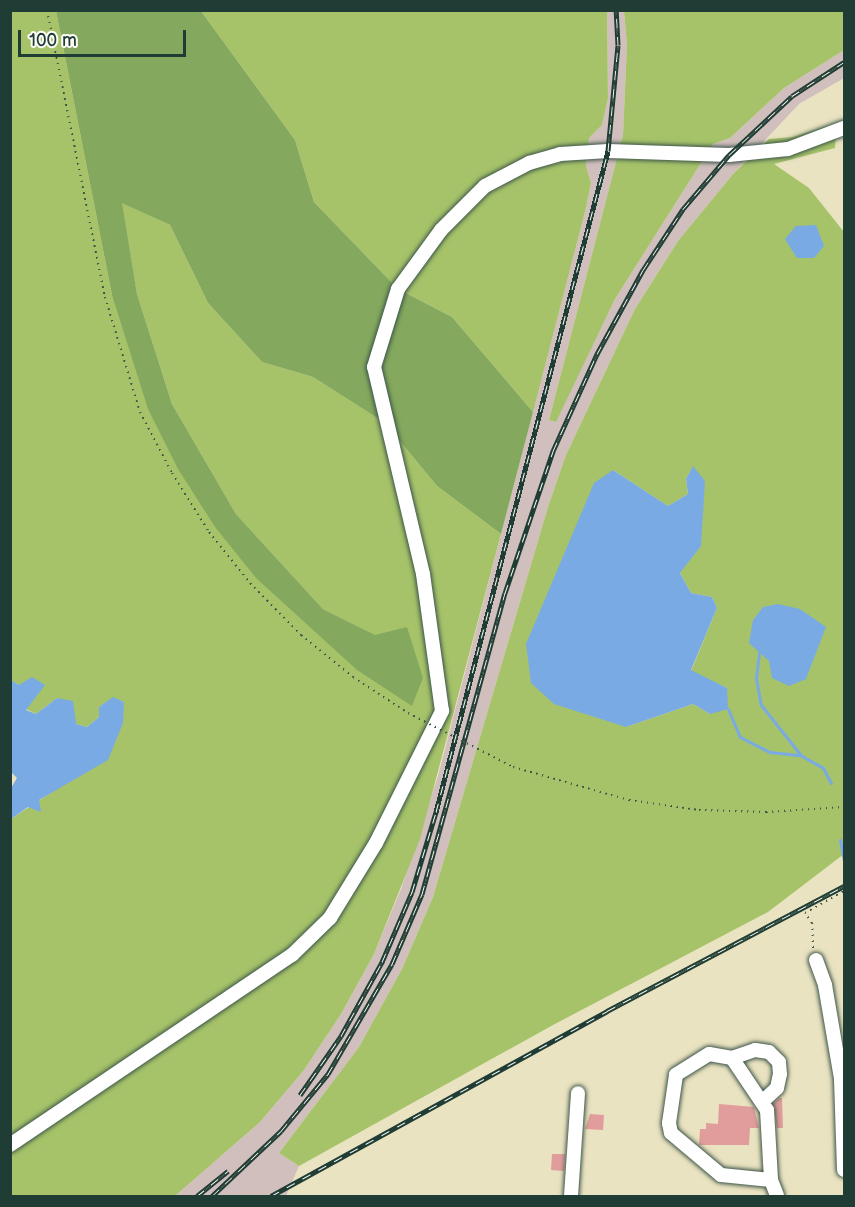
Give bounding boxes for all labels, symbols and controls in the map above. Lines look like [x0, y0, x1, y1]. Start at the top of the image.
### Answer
scale bar [21, 18, 189, 56]
text: 100 m [29, 30, 77, 51]

